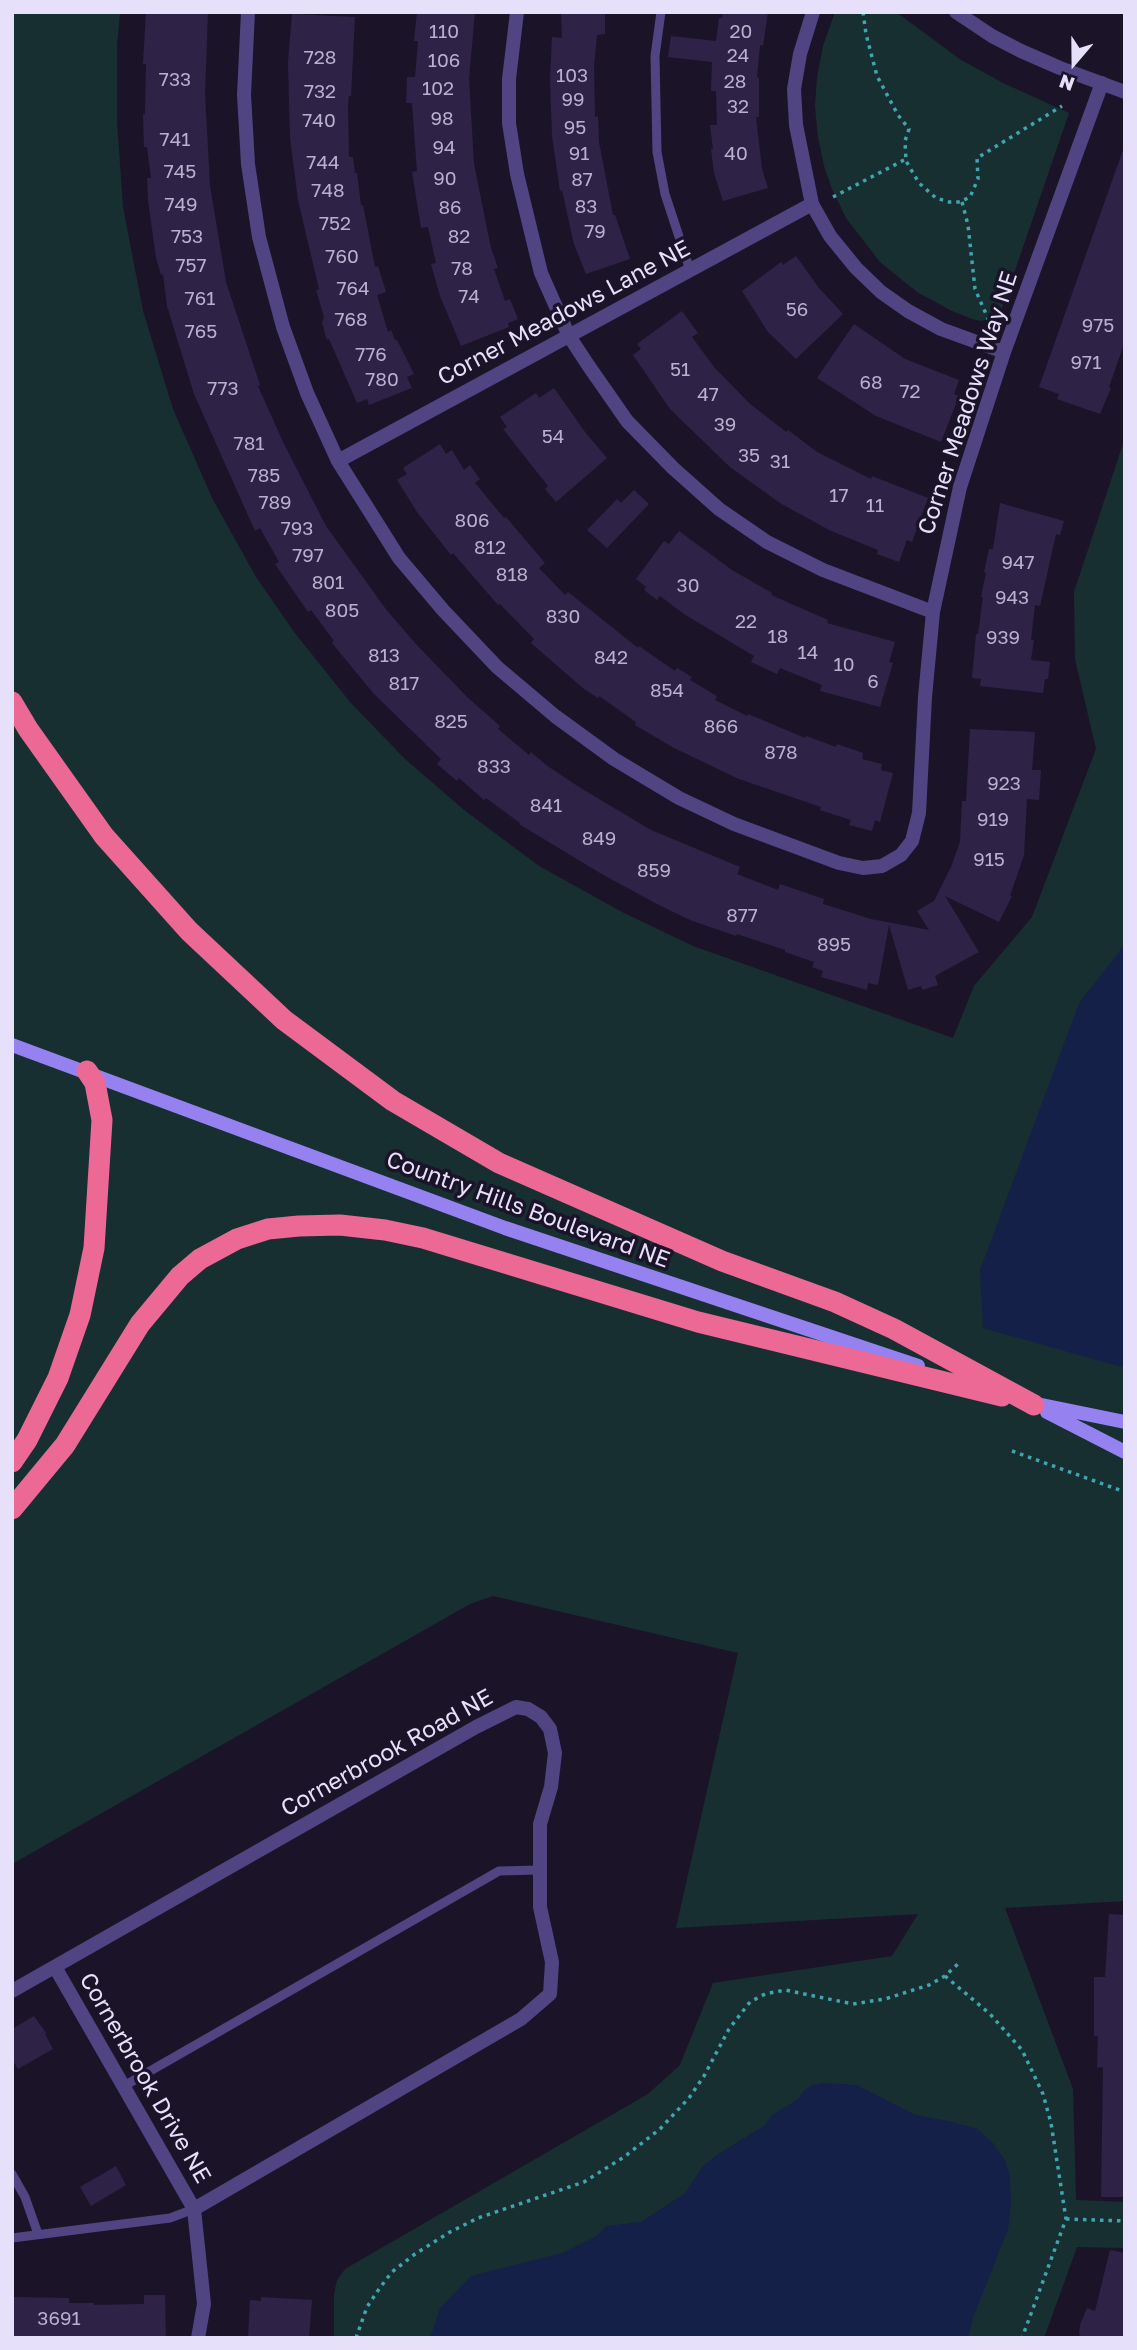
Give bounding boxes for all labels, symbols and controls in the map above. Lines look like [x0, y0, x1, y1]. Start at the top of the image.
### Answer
house number: 110 [429, 21, 459, 43]
house number: 20 [730, 21, 752, 43]
north arrow [1039, 28, 1109, 98]
house number: 24 [727, 45, 749, 67]
house number: 728 [304, 47, 336, 69]
house number: 106 [428, 50, 460, 72]
house number: 103 [556, 65, 588, 87]
house number: 733 [159, 69, 191, 91]
text: N [1056, 70, 1077, 96]
house number: 28 [724, 71, 746, 93]
house number: 102 [422, 78, 454, 100]
house number: 732 [304, 81, 336, 103]
house number: 99 [562, 89, 584, 111]
house number: 32 [727, 96, 749, 118]
house number: 98 [430, 108, 454, 130]
house number: 740 [302, 110, 336, 132]
house number: 95 [564, 117, 586, 139]
house number: 741 [160, 129, 190, 151]
house number: 94 [432, 137, 456, 159]
house number: 91 [569, 143, 589, 165]
house number: 40 [724, 143, 748, 165]
house number: 744 [306, 152, 340, 174]
house number: 745 [164, 161, 196, 183]
house number: 90 [433, 168, 457, 190]
house number: 87 [571, 169, 593, 191]
house number: 748 [311, 180, 345, 202]
house number: 749 [164, 194, 198, 216]
house number: 83 [575, 196, 597, 218]
house number: 86 [438, 197, 462, 219]
house number: 752 [319, 213, 351, 235]
house number: 79 [584, 221, 606, 243]
house number: 753 [171, 226, 203, 248]
house number: 82 [448, 226, 470, 248]
street label: Corner Meadows Lane NE [433, 235, 695, 391]
house number: 760 [325, 246, 359, 268]
house number: 757 [175, 255, 207, 277]
house number: 78 [451, 258, 473, 280]
street label: Corner Meadows Way NE [912, 268, 1024, 538]
house number: 764 [336, 278, 370, 300]
house number: 74 [458, 286, 480, 308]
house number: 761 [185, 288, 215, 310]
house number: 56 [786, 299, 808, 321]
house number: 768 [334, 309, 368, 331]
house number: 975 [1082, 315, 1114, 337]
house number: 765 [185, 321, 217, 343]
house number: 776 [355, 344, 387, 366]
house number: 971 [1071, 352, 1101, 374]
house number: 51 [670, 359, 690, 381]
house number: 780 [365, 369, 399, 391]
house number: 68 [859, 372, 883, 394]
house number: 773 [207, 378, 239, 400]
house number: 72 [899, 381, 921, 403]
house number: 47 [697, 384, 719, 406]
house number: 39 [714, 414, 736, 436]
house number: 54 [542, 426, 564, 448]
house number: 781 [234, 433, 264, 455]
house number: 35 [738, 445, 760, 467]
house number: 31 [770, 451, 790, 473]
house number: 785 [248, 465, 280, 487]
house number: 17 [829, 485, 849, 507]
house number: 789 [258, 492, 292, 514]
house number: 11 [866, 495, 884, 517]
house number: 806 [455, 510, 489, 532]
house number: 793 [281, 518, 313, 540]
house number: 812 [474, 537, 506, 559]
house number: 797 [292, 545, 324, 567]
house number: 947 [1001, 552, 1035, 574]
house number: 818 [496, 564, 528, 586]
house number: 801 [312, 572, 344, 594]
house number: 30 [677, 575, 699, 597]
house number: 943 [995, 587, 1029, 609]
house number: 805 [325, 600, 359, 622]
house number: 830 [546, 606, 580, 628]
house number: 22 [735, 611, 757, 633]
house number: 18 [768, 626, 788, 648]
house number: 939 [986, 627, 1020, 649]
house number: 14 [798, 642, 818, 664]
house number: 813 [368, 645, 400, 667]
house number: 842 [594, 647, 628, 669]
house number: 10 [834, 654, 854, 676]
house number: 6 [867, 671, 879, 693]
house number: 817 [389, 673, 419, 695]
house number: 854 [650, 680, 684, 702]
house number: 825 [434, 711, 468, 733]
house number: 866 [704, 716, 738, 738]
house number: 878 [764, 742, 798, 764]
house number: 833 [477, 756, 511, 778]
house number: 923 [987, 773, 1021, 795]
house number: 841 [530, 795, 562, 817]
house number: 919 [977, 809, 1009, 831]
house number: 849 [582, 828, 616, 850]
house number: 915 [973, 849, 1005, 871]
house number: 859 [637, 860, 671, 882]
house number: 877 [726, 905, 758, 927]
house number: 895 [817, 934, 851, 956]
street label: Country Hills Boulevard NE [383, 1146, 673, 1274]
street label: Cornerbrook Road NE [276, 1683, 498, 1823]
street label: Cornerbrook Drive NE [73, 1968, 217, 2188]
house number: 3691 [37, 2308, 81, 2330]

